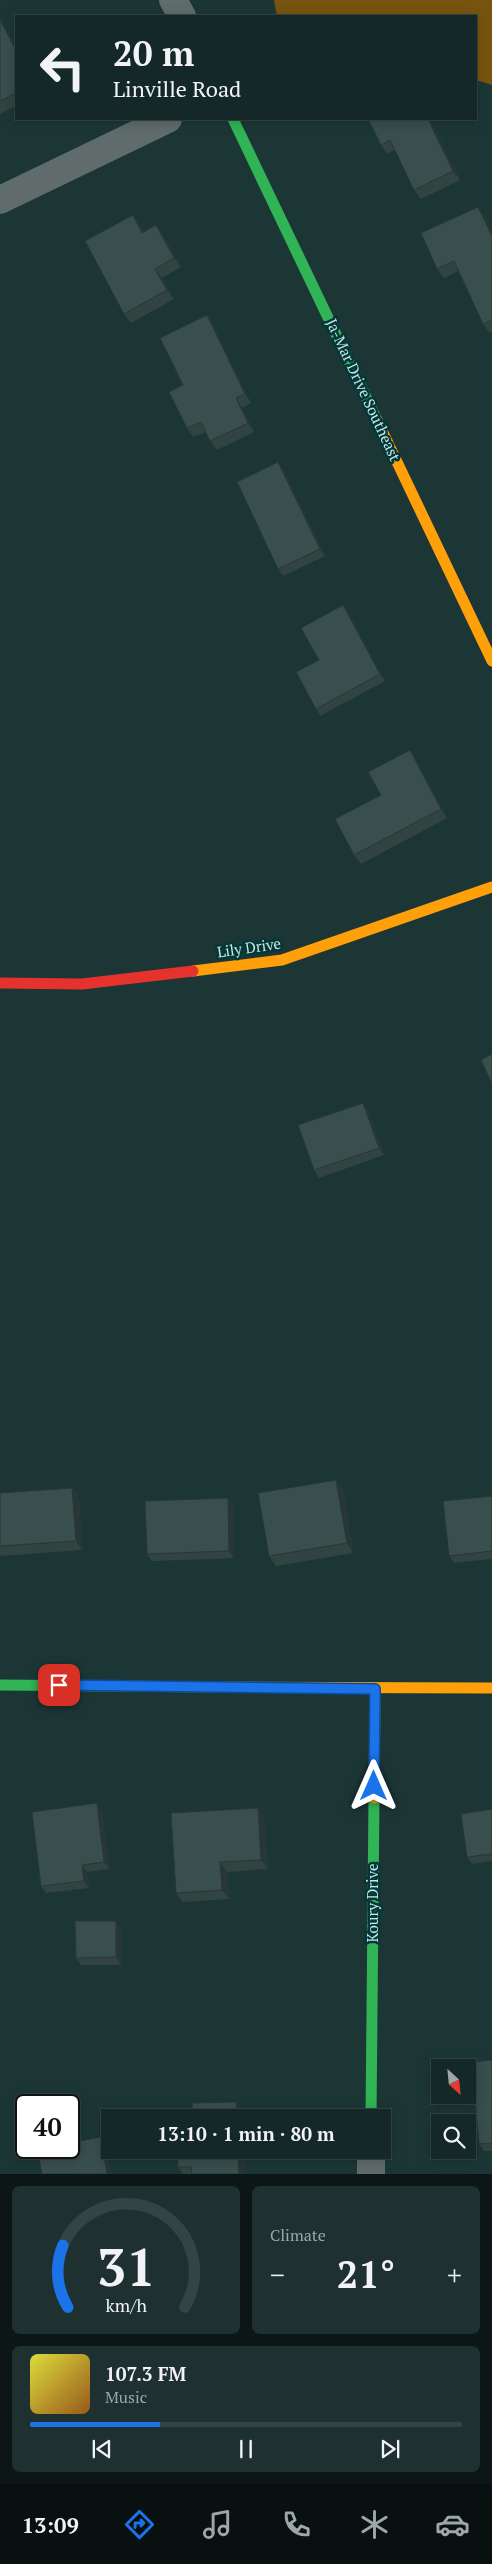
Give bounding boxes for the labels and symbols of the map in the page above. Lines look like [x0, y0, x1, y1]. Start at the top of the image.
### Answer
street label: Ja-Mar Drive Southeast [322, 315, 406, 464]
street label: Lily Drive [216, 933, 282, 961]
pin [38, 1664, 80, 1706]
position arrow [347, 1759, 399, 1811]
street label: Koury Drive [362, 1864, 382, 1942]
north arrow [431, 2059, 476, 2104]
speed limit sign: 40 [15, 2094, 80, 2159]

